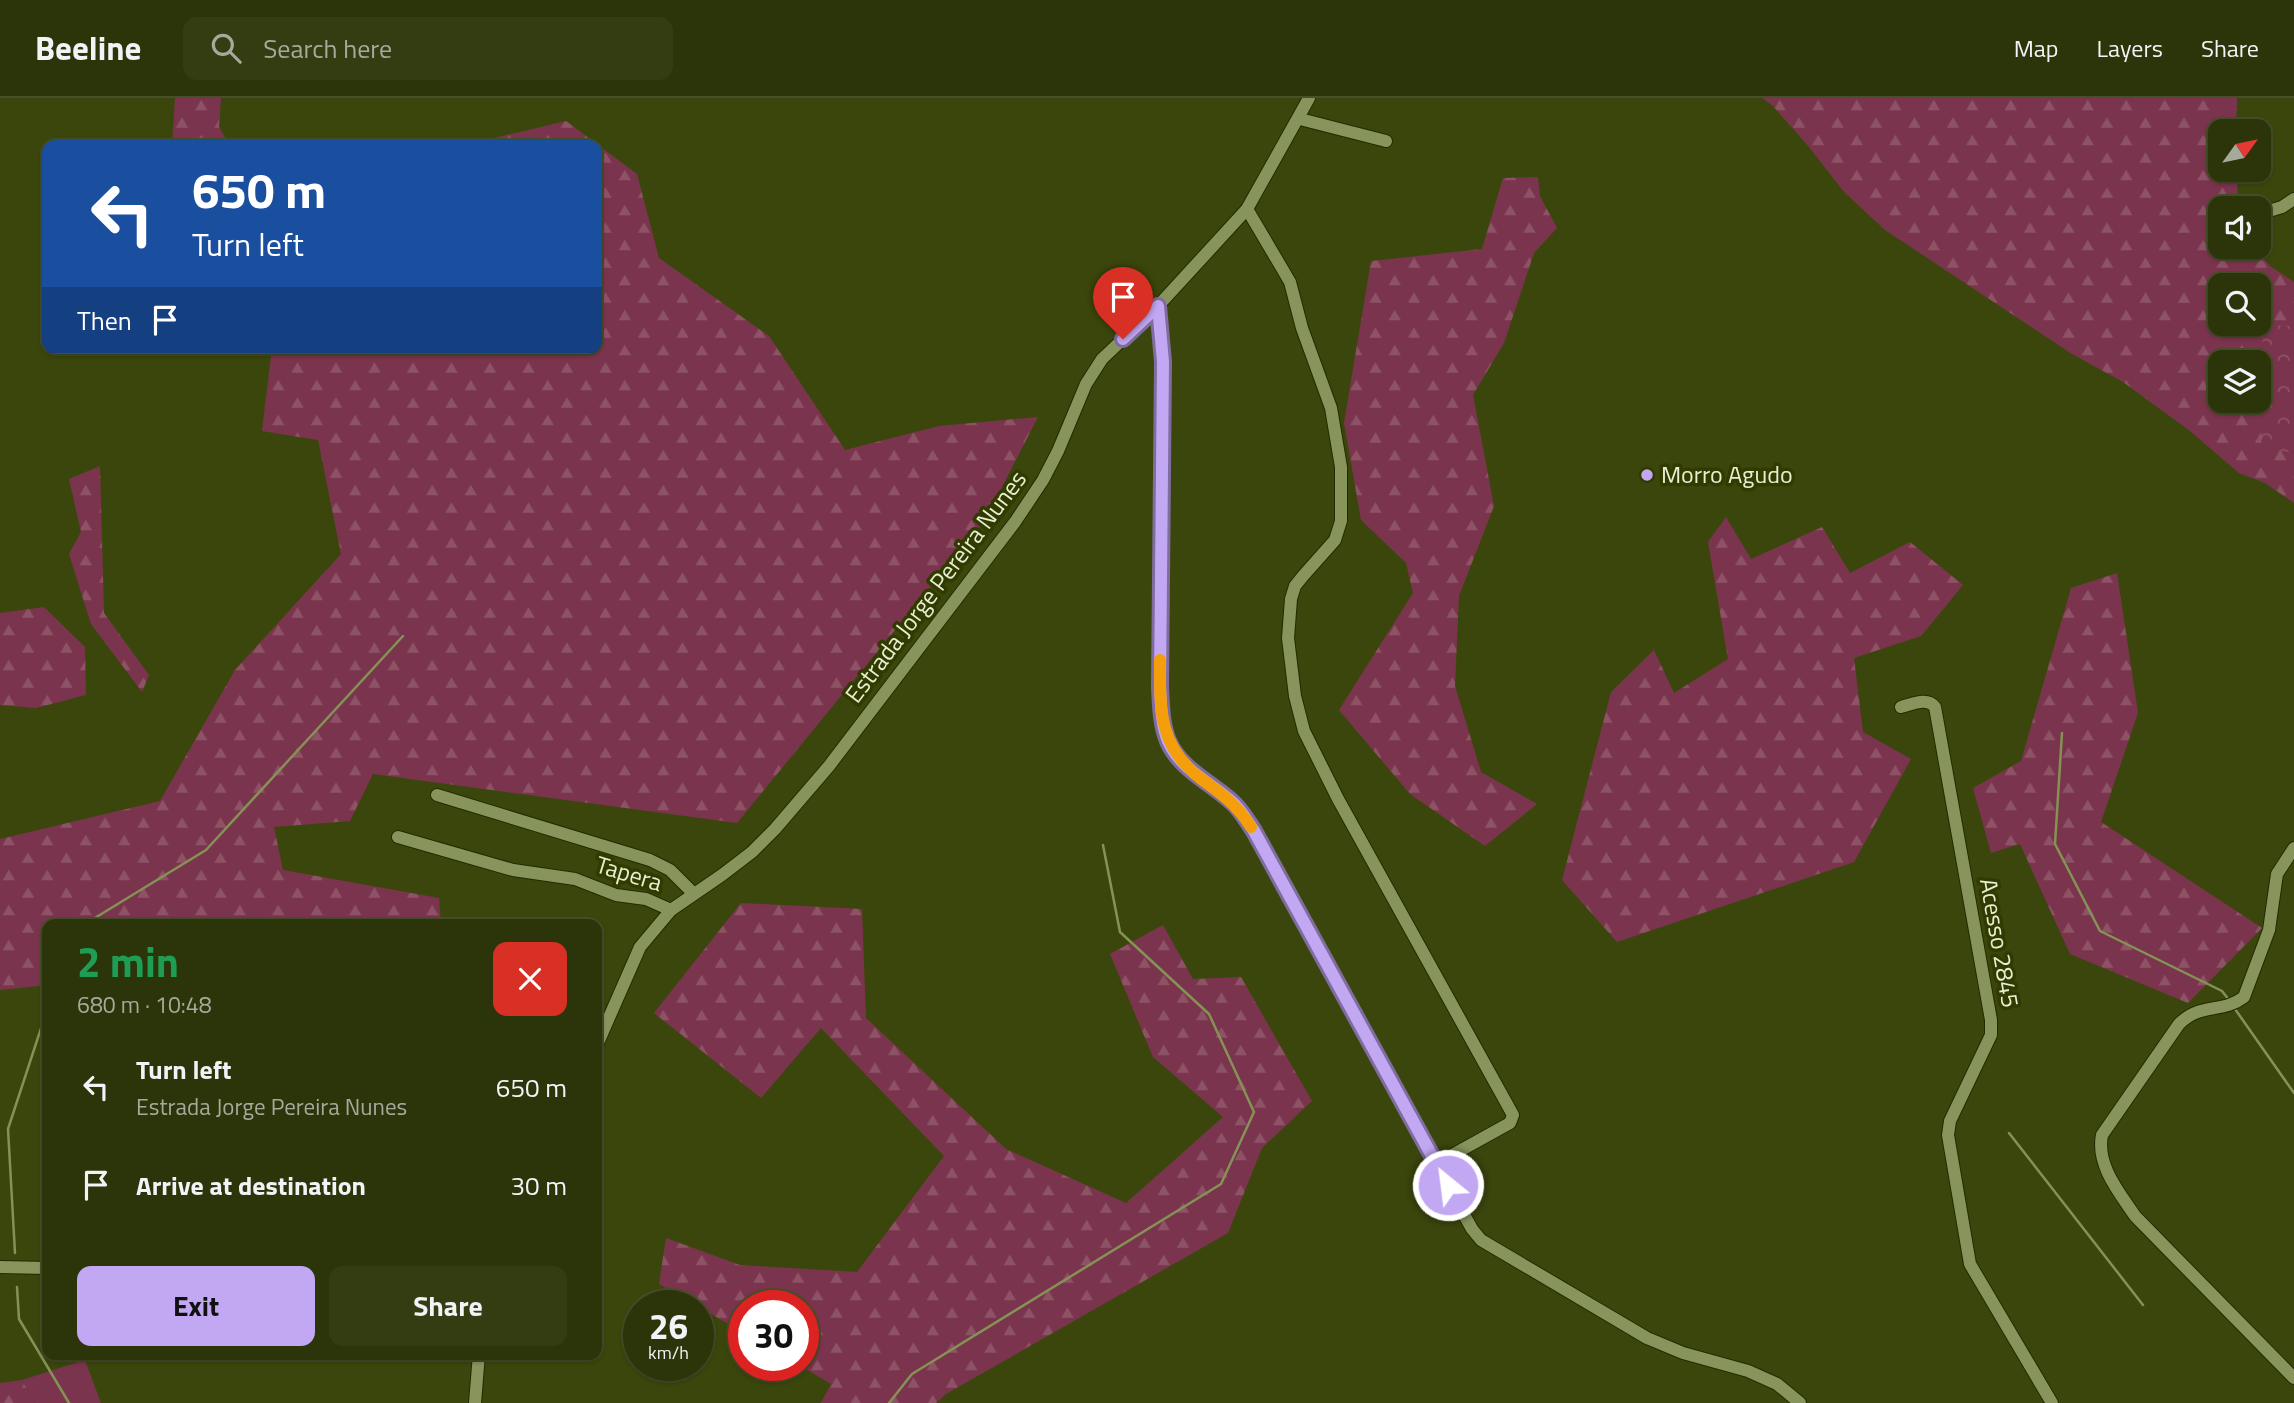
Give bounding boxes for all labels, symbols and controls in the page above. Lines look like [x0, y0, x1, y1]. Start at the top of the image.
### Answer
search box [183, 17, 673, 80]
text: Beeline [35, 23, 141, 73]
icon: search [207, 29, 245, 67]
text: Search here [263, 29, 392, 68]
text: Map [2014, 30, 2059, 66]
text: Layers [2097, 30, 2163, 66]
text: Share [2201, 30, 2259, 66]
north arrow [2208, 119, 2272, 182]
map controls [2208, 119, 2271, 413]
text: 650 m [192, 152, 326, 227]
icon: left [77, 168, 168, 259]
button: sound [2208, 196, 2271, 259]
text: Turn left [192, 220, 304, 268]
pin [1093, 267, 1153, 339]
button: search [2208, 273, 2271, 336]
icon: arrive [1104, 278, 1142, 316]
text: Then [77, 301, 132, 340]
icon: arrive [146, 301, 184, 339]
button: layers [2208, 350, 2271, 413]
place label: Morro Agudo [1661, 456, 1793, 492]
street label: Estrada Jorge Pereira Nunes [836, 463, 1035, 710]
marker: Morro Agudo [1639, 467, 1655, 483]
street label: Tapera [592, 846, 667, 900]
street label: Acesso 2845 [1971, 875, 2029, 1010]
text: 2 min [77, 929, 179, 993]
button: close [493, 942, 567, 1016]
text: 680 m · 10:48 [77, 987, 212, 1022]
text: Turn left [136, 1050, 231, 1089]
icon: left [77, 1068, 115, 1106]
text: 650 m [496, 1068, 567, 1107]
text: Estrada Jorge Pereira Nunes [136, 1089, 407, 1124]
position arrow [1411, 1148, 1485, 1222]
icon: arrive [77, 1166, 115, 1204]
text: Arrive at destination [136, 1166, 366, 1205]
text: 30 m [510, 1166, 567, 1205]
button: Exit [77, 1266, 315, 1346]
button: Share [329, 1266, 567, 1346]
speed limit sign: 30 [728, 1290, 819, 1381]
text: 26 [649, 1299, 688, 1353]
text: km/h [648, 1339, 689, 1366]

